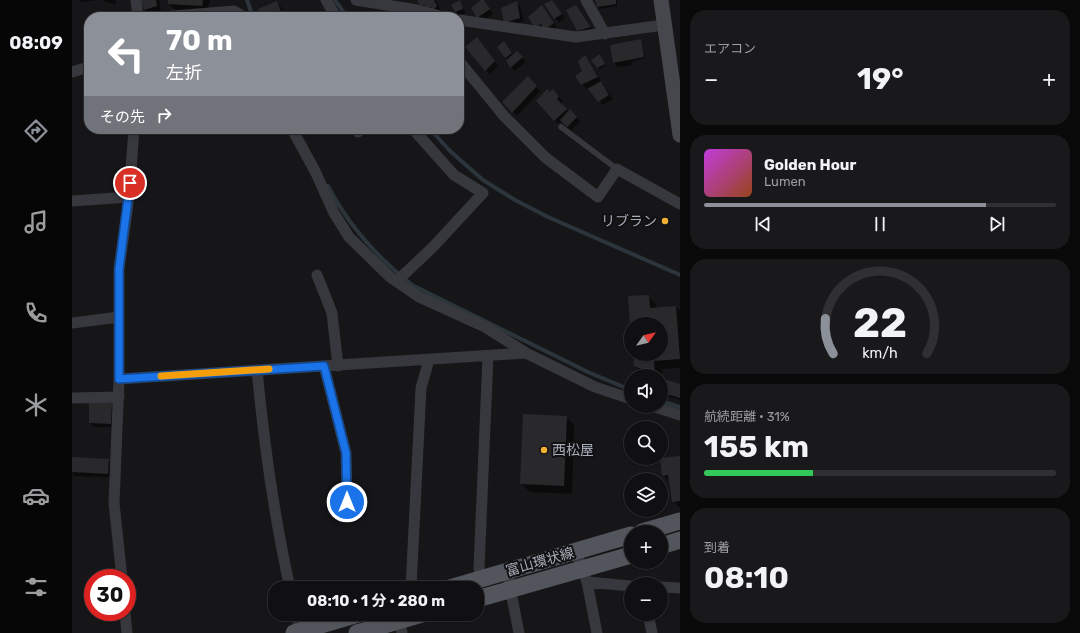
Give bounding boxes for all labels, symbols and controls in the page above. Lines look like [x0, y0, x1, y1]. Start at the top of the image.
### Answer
text: 70 m [166, 24, 233, 57]
icon: left [100, 28, 152, 80]
text: 08:09 [9, 32, 63, 54]
text: エアコン [704, 41, 756, 56]
text: 19° [857, 61, 904, 97]
text: 左折 [166, 62, 202, 84]
text: − [704, 66, 718, 93]
text: + [1042, 66, 1056, 93]
icon: right [153, 104, 175, 126]
text: その先 [100, 108, 145, 126]
icon: directions [22, 117, 50, 145]
text: Golden Hour [764, 156, 856, 174]
pin [113, 166, 147, 200]
icon: arrive [119, 172, 141, 194]
text: Lumen [764, 174, 806, 189]
icon: music [22, 208, 50, 236]
place label: リブラン [601, 213, 657, 230]
icon: previous [752, 213, 774, 235]
icon: pause [869, 213, 891, 235]
icon: next [986, 213, 1008, 235]
marker: リブラン [660, 216, 670, 226]
text: 22 [853, 298, 907, 347]
icon: phone [22, 299, 50, 327]
north arrow [624, 317, 668, 361]
map controls [624, 317, 668, 621]
text: km/h [862, 345, 898, 362]
button: sound [624, 369, 668, 413]
icon: climate [22, 391, 50, 419]
text: 航続距離 · 31% [704, 409, 790, 424]
button: search [624, 421, 668, 465]
text: 155 km [704, 429, 809, 465]
place label: 西松屋 [552, 442, 594, 459]
marker: 西松屋 [539, 445, 549, 455]
button: layers [624, 473, 668, 517]
position arrow [326, 481, 368, 523]
icon: car [22, 482, 50, 510]
button: + [624, 525, 668, 569]
text: 到着 [704, 540, 730, 555]
street label: 富山環状線 [504, 544, 576, 580]
text: 08:10 [704, 560, 789, 596]
speed limit sign: 30 [84, 569, 136, 621]
icon: filters [22, 573, 50, 601]
button: − [624, 577, 668, 621]
text: 08:10 · 1 分 · 280 m [307, 592, 445, 610]

